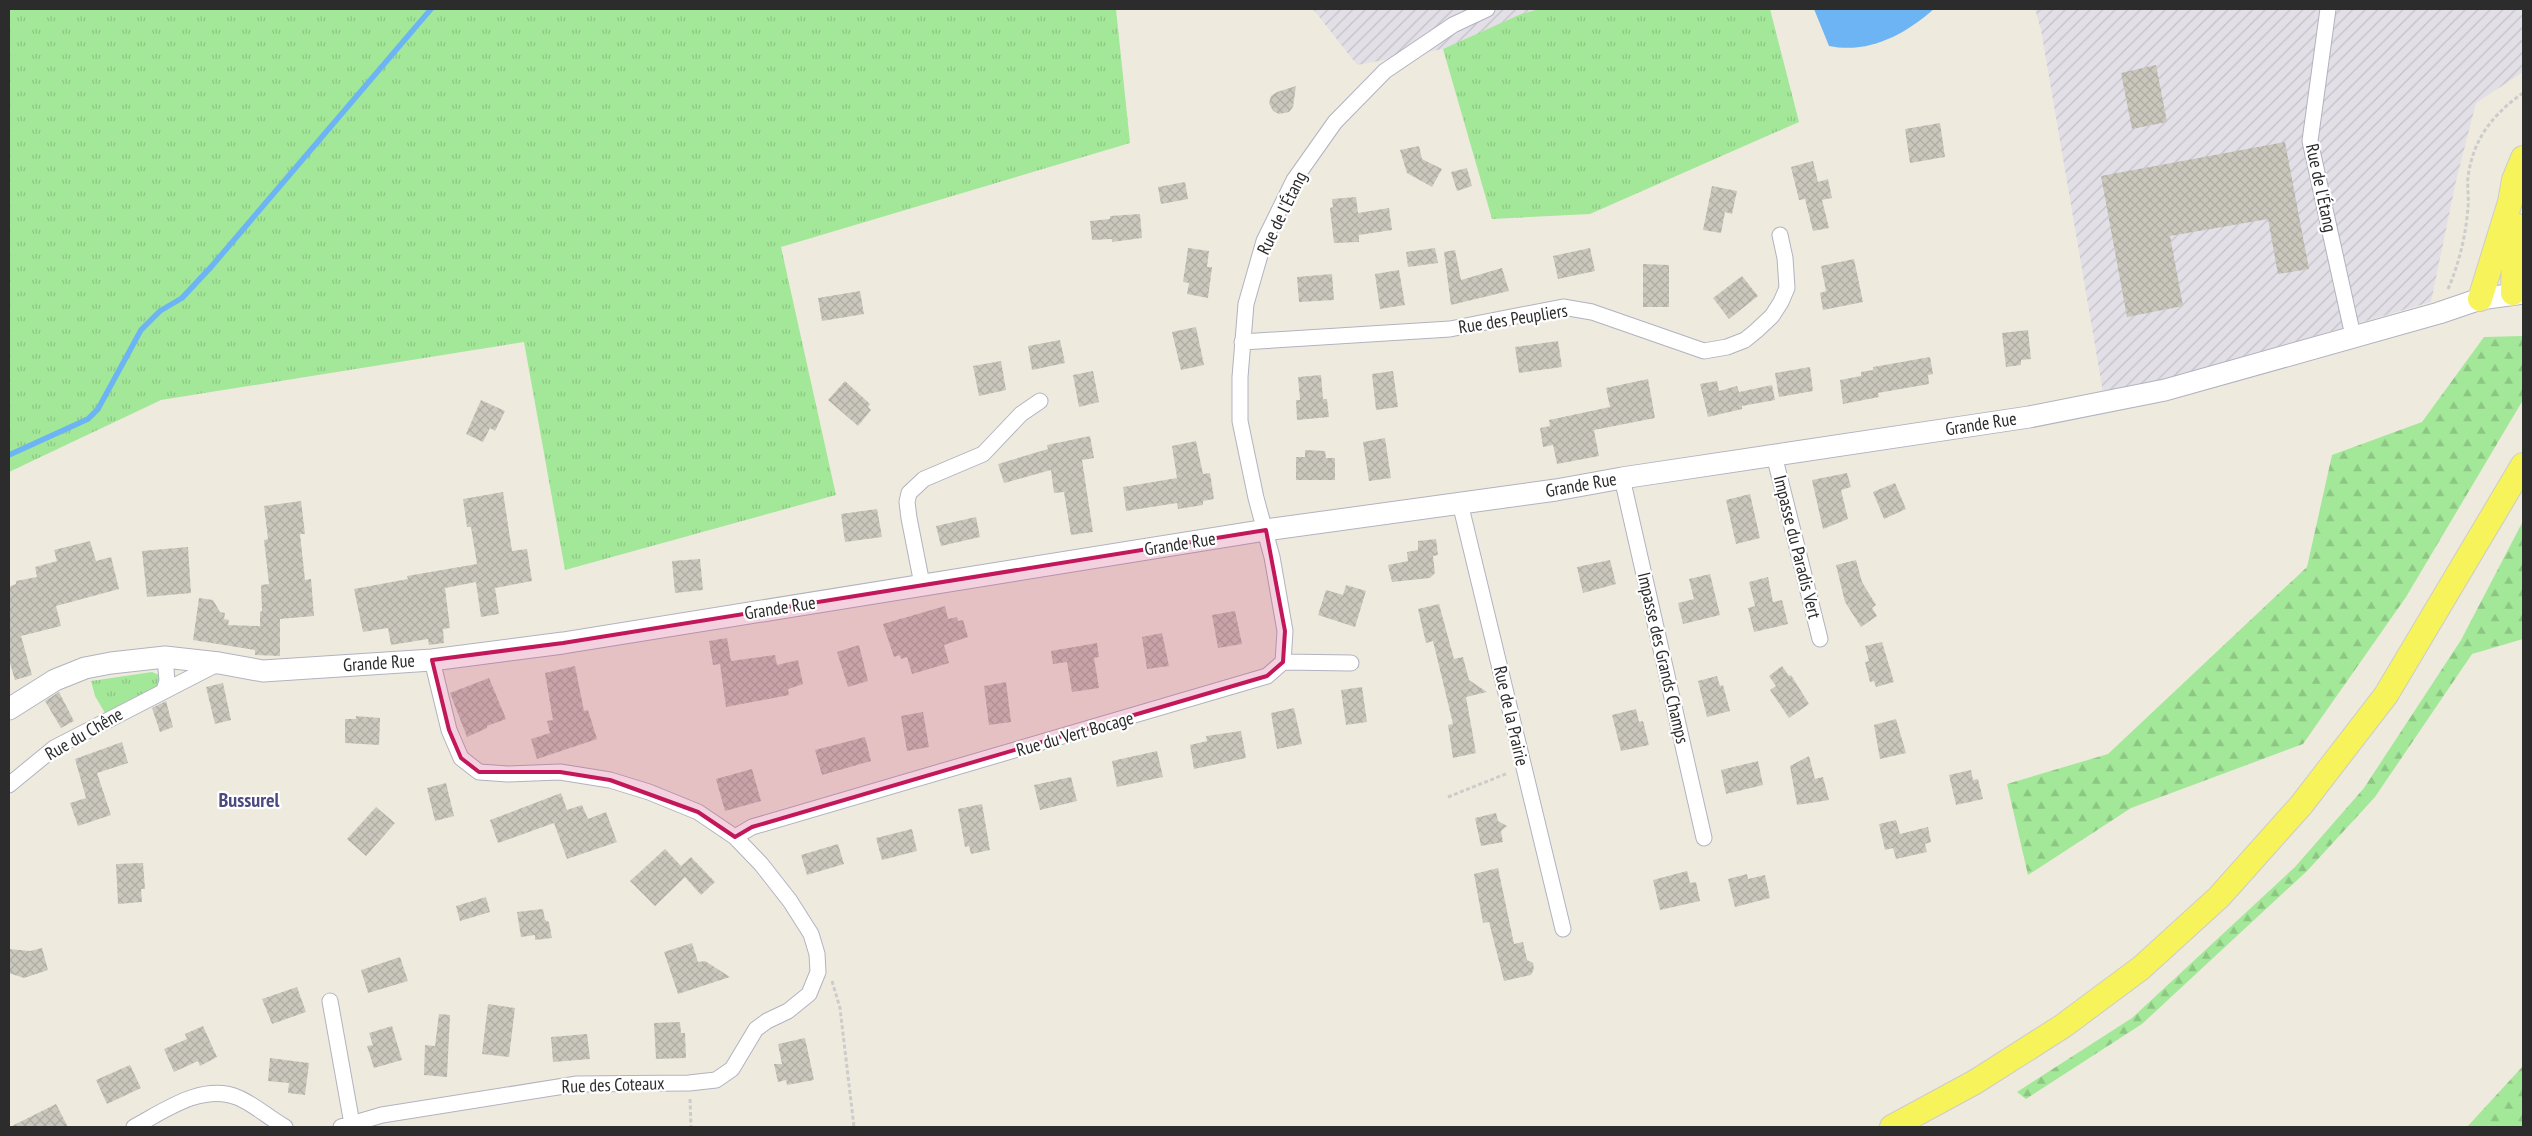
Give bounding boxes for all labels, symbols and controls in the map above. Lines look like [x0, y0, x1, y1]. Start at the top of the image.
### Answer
street label: Rue de l'Étang [2301, 142, 2342, 234]
street label: Rue de l'Étang [1252, 167, 1312, 258]
street label: Rue des Peupliers [1457, 299, 1569, 338]
street label: Grande Rue [1944, 407, 2018, 440]
street label: Grande Rue [1544, 467, 1618, 502]
street label: Impasse du Paradis Vert [1769, 473, 1826, 621]
street label: Grande Rue [1143, 527, 1217, 560]
street label: Impasse des Grands Champs [1633, 570, 1694, 746]
street label: Grande Rue [743, 591, 817, 624]
street label: Grande Rue [342, 649, 416, 676]
street label: Rue de la Prairie [1489, 664, 1534, 768]
street label: Rue du Chêne [41, 702, 127, 765]
street label: Rue du Vert Bocage [1014, 706, 1136, 761]
district label: Bussurel [219, 787, 280, 813]
street label: Rue des Coteaux [561, 1071, 665, 1098]

